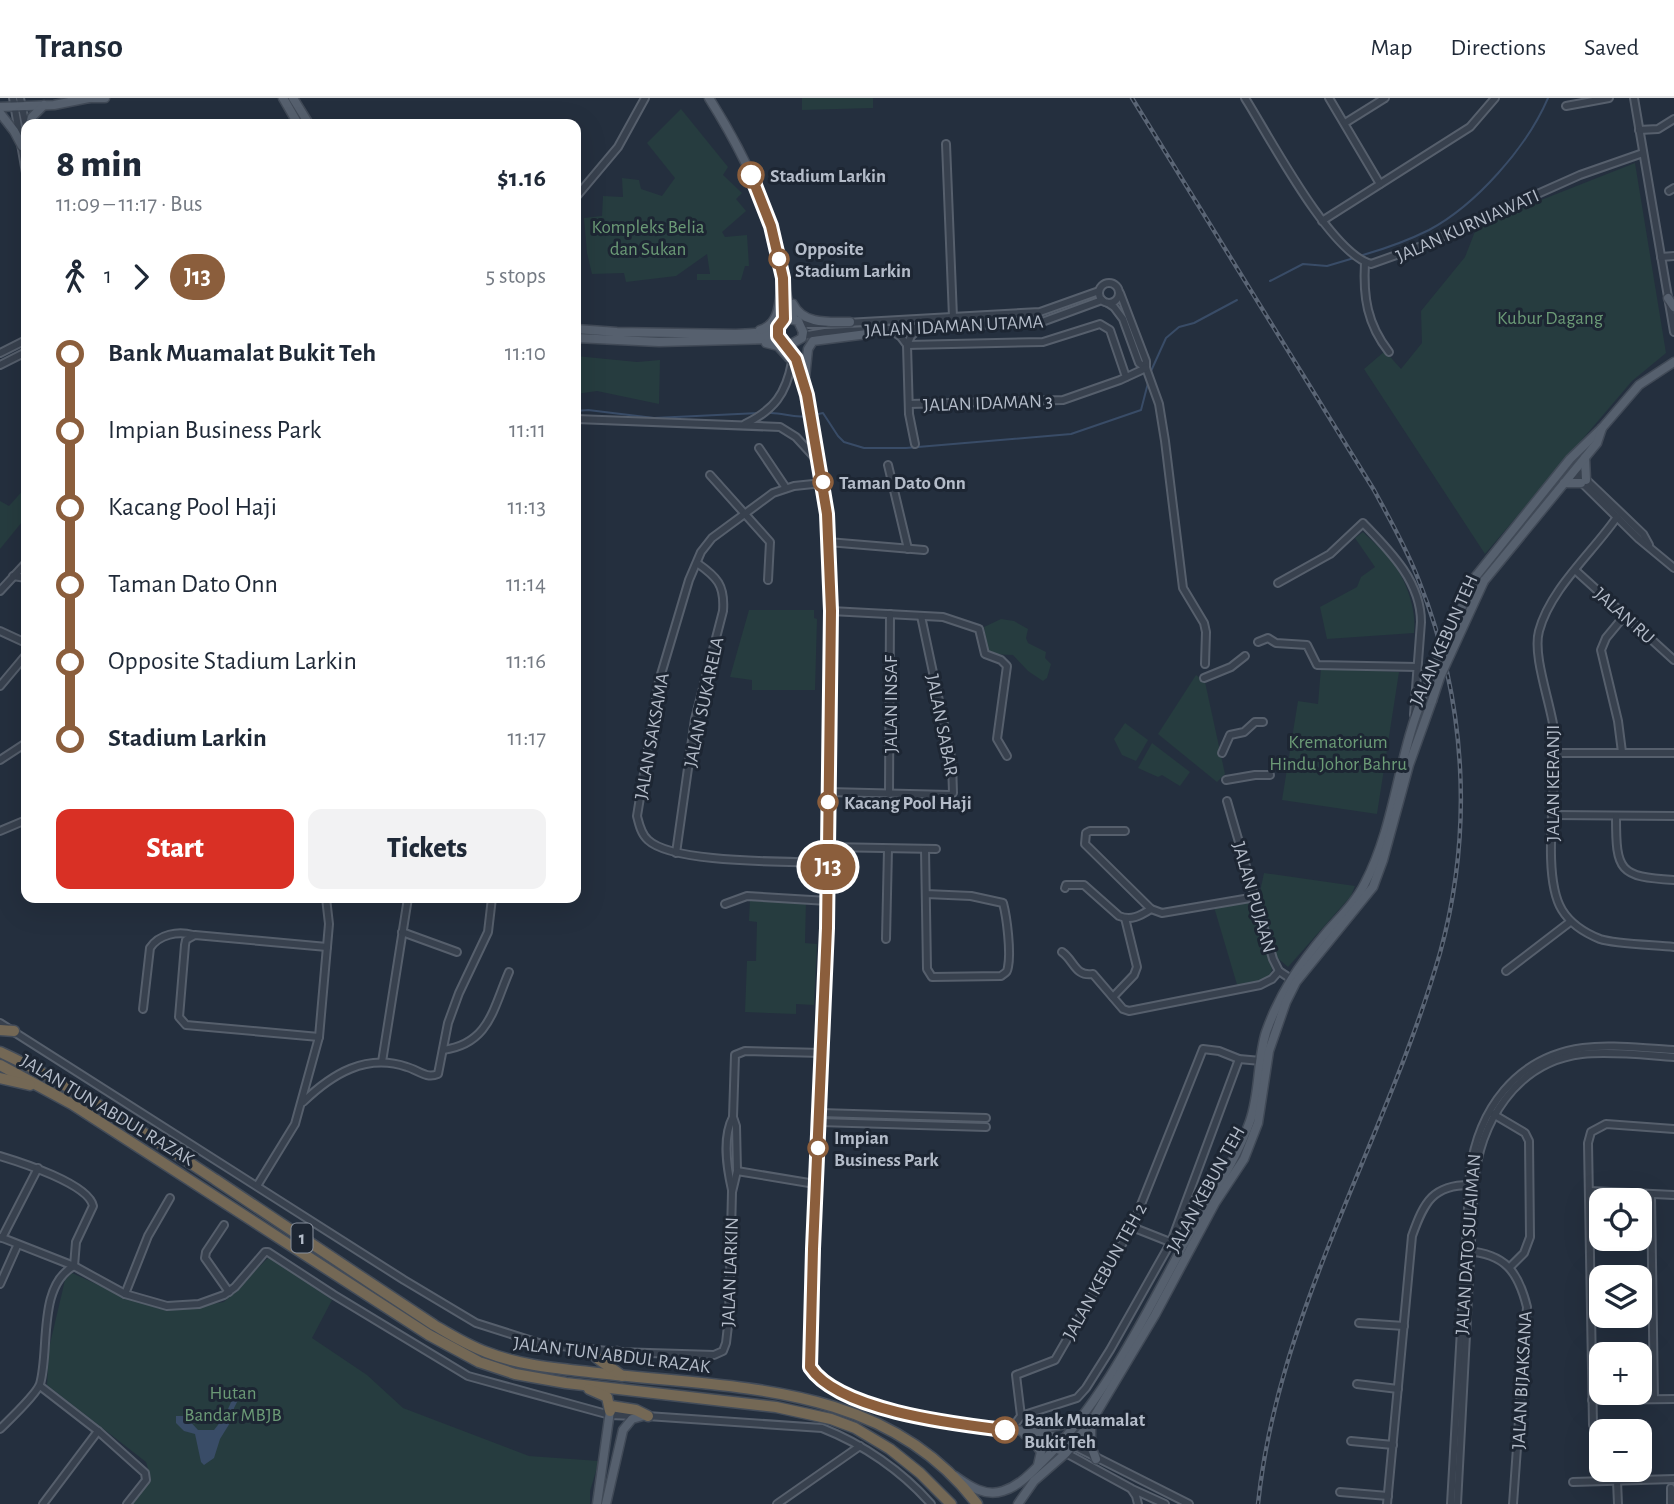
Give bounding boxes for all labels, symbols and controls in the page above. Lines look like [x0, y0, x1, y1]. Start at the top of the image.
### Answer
text: Transo [35, 31, 123, 64]
text: Map [1370, 36, 1412, 60]
text: Directions [1450, 36, 1546, 60]
text: Saved [1584, 36, 1639, 60]
text: 8 min [56, 146, 142, 184]
marker: Stadium Larkin [738, 162, 764, 188]
text: $1.16 [497, 165, 546, 191]
place label: Stadium Larkin [770, 167, 886, 186]
street label: JALAN KURNIAWATI [1393, 186, 1542, 266]
text: 11:09 – 11:17 · Bus [56, 193, 203, 216]
park label: Kompleks Belia dan Sukan [591, 218, 705, 259]
place label: Opposite Stadium Larkin [795, 240, 911, 281]
marker: Opposite Stadium Larkin [769, 249, 789, 269]
icon: walk [56, 258, 94, 296]
icon: forward [122, 258, 160, 296]
text: 1 [104, 265, 112, 288]
text: J13 [184, 265, 211, 289]
text: 5 stops [486, 265, 546, 288]
park label: Kubur Dagang [1497, 309, 1604, 328]
street label: JALAN IDAMAN UTAMA [864, 312, 1044, 341]
text: Bank Muamalat Bukit Teh [108, 340, 376, 366]
text: 11:10 [505, 342, 546, 365]
street label: JALAN IDAMAN 3 [923, 392, 1053, 415]
text: Impian Business Park [108, 417, 321, 443]
text: 11:11 [509, 419, 546, 442]
marker: Taman Dato Onn [813, 472, 833, 492]
place label: Taman Dato Onn [839, 474, 966, 493]
text: Kacang Pool Haji [108, 494, 277, 520]
text: 11:13 [508, 496, 546, 519]
text: Taman Dato Onn [108, 571, 278, 597]
street label: JALAN KEBUN TEH [1407, 572, 1482, 709]
text: 11:14 [506, 573, 546, 596]
street label: JALAN RU [1590, 584, 1658, 648]
street label: JALAN SUKARELA [681, 635, 728, 769]
text: Opposite Stadium Larkin [108, 648, 357, 674]
text: 11:16 [506, 650, 546, 673]
street label: JALAN INSAF [882, 654, 901, 753]
street label: JALAN SAKSAMA [632, 672, 673, 801]
street label: JALAN SABAR [922, 673, 961, 778]
text: Stadium Larkin [108, 725, 267, 751]
street label: JALAN KERANJI [1544, 725, 1563, 841]
text: 11:17 [507, 727, 546, 750]
park label: Krematorium Hindu Johor Bahru [1269, 733, 1407, 774]
marker: Kacang Pool Haji [818, 792, 838, 812]
place label: Kacang Pool Haji [844, 794, 972, 813]
button: Start [56, 809, 294, 889]
button: Tickets [308, 809, 546, 889]
street label: JALAN PUJAAN [1229, 840, 1278, 955]
line badge: J13 [788, 844, 868, 890]
text: J13 [814, 855, 842, 879]
street label: JALAN TUN ABDUL RAZAK [17, 1051, 198, 1170]
street label: JALAN KEBUN TEH [1164, 1123, 1249, 1256]
place label: Impian Business Park [834, 1129, 939, 1170]
marker: Impian Business Park [808, 1138, 828, 1158]
street label: JALAN DATO SULAIMAN [1453, 1153, 1484, 1335]
map controls [1589, 1188, 1652, 1482]
button: locate [1589, 1188, 1652, 1251]
street label: JALAN KEBUN TEH 2 [1060, 1200, 1151, 1343]
street label: JALAN LARKIN [719, 1217, 742, 1327]
road number: 1 [292, 1224, 312, 1252]
button: layers [1589, 1265, 1652, 1328]
street label: JALAN BIJAKSANA [1509, 1310, 1536, 1450]
street label: JALAN TUN ABDUL RAZAK [512, 1334, 712, 1377]
button: + [1589, 1342, 1652, 1405]
park label: Hutan Bandar MBJB [184, 1384, 282, 1425]
place label: Bank Muamalat Bukit Teh [1024, 1411, 1146, 1452]
marker: Bank Muamalat Bukit Teh [992, 1417, 1018, 1443]
button: − [1589, 1419, 1652, 1482]

